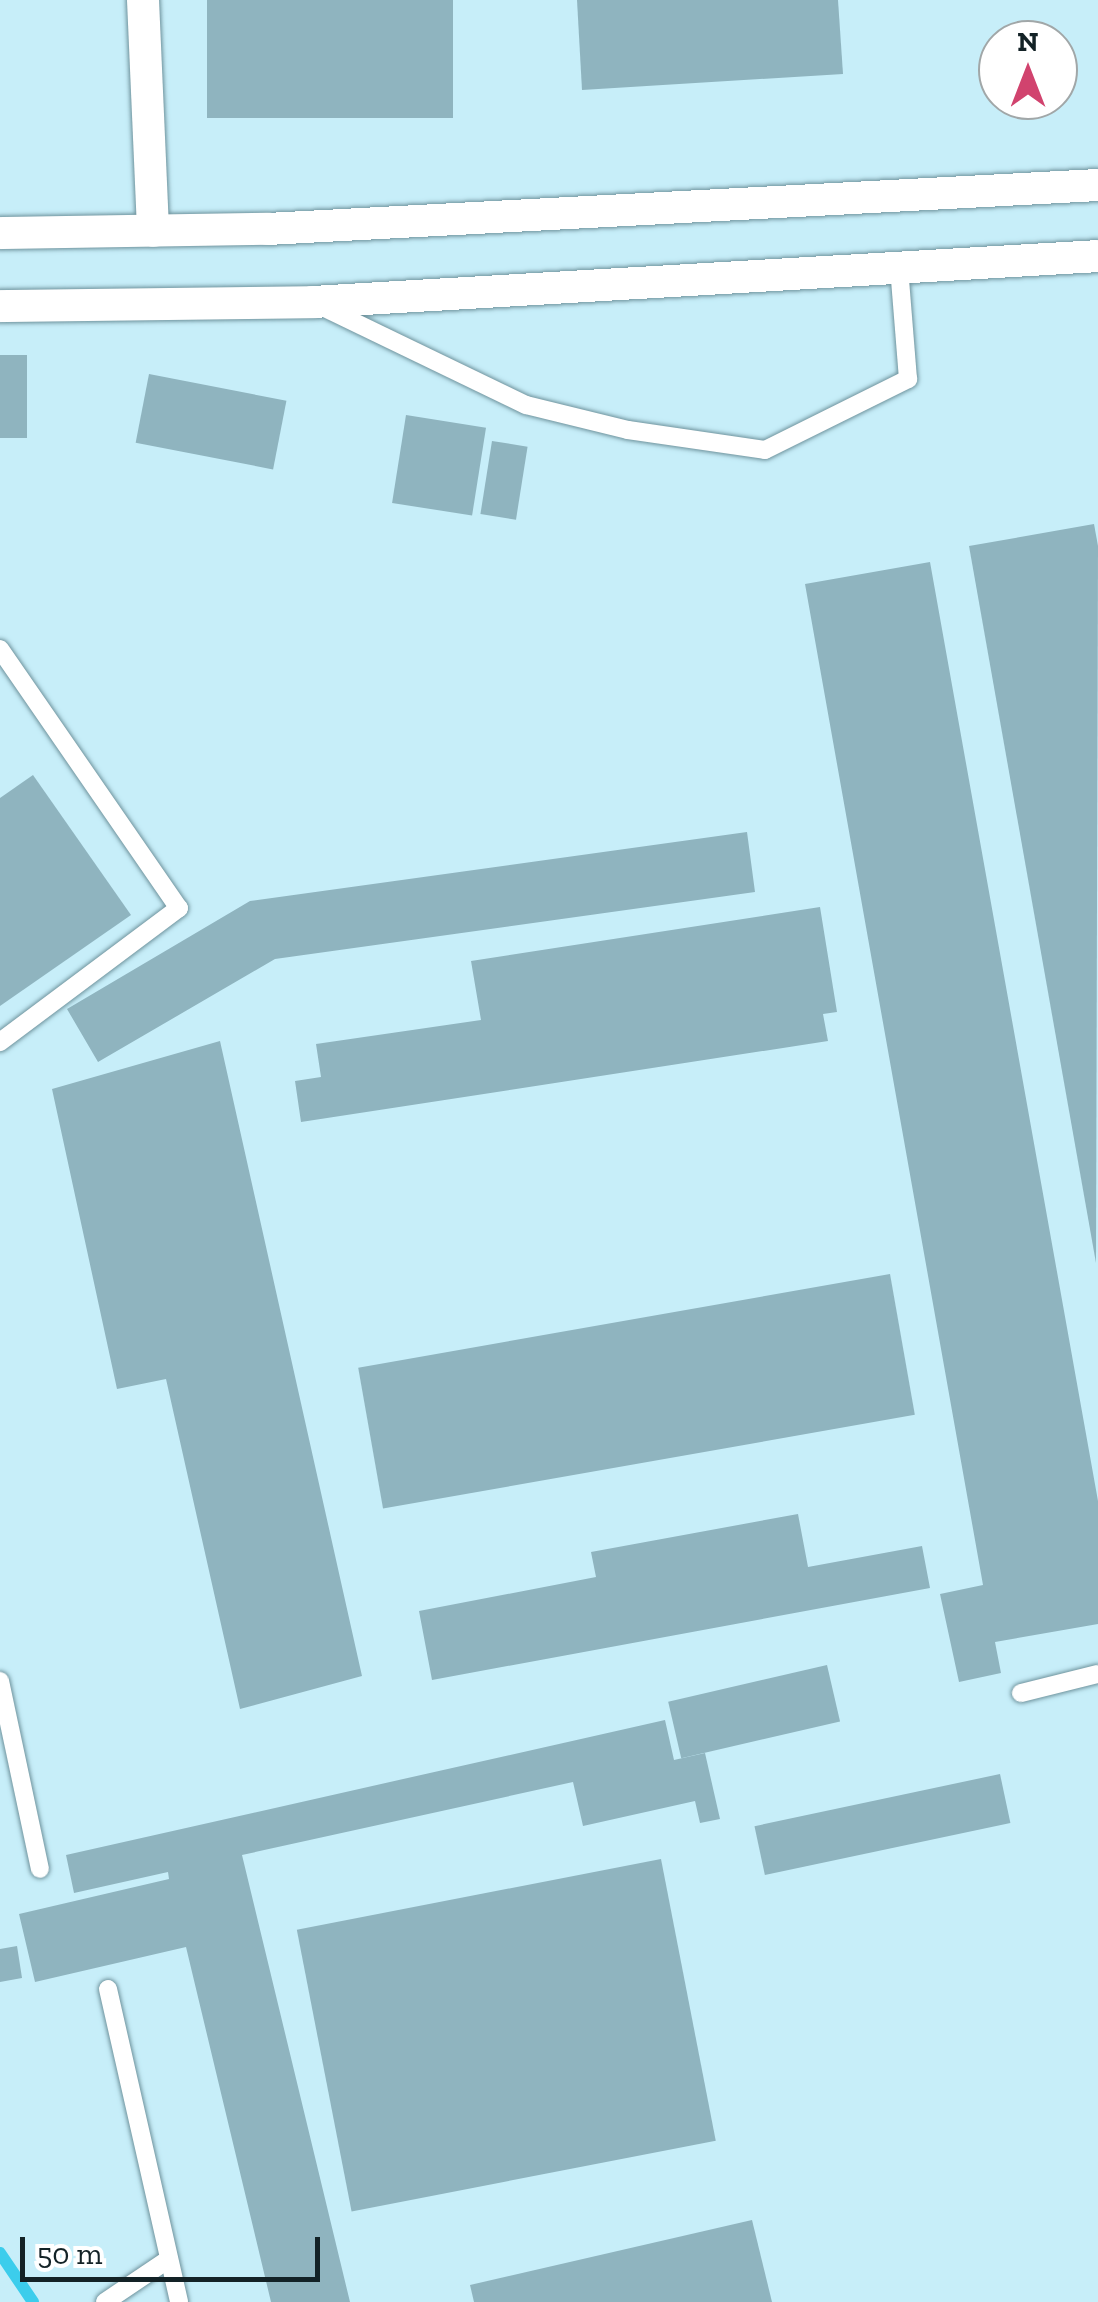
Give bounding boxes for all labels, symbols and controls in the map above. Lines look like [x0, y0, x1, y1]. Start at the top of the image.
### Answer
north arrow [978, 20, 1078, 120]
text: N [1017, 25, 1039, 58]
scale bar [25, 2217, 325, 2279]
text: 50 m [37, 2236, 102, 2272]

